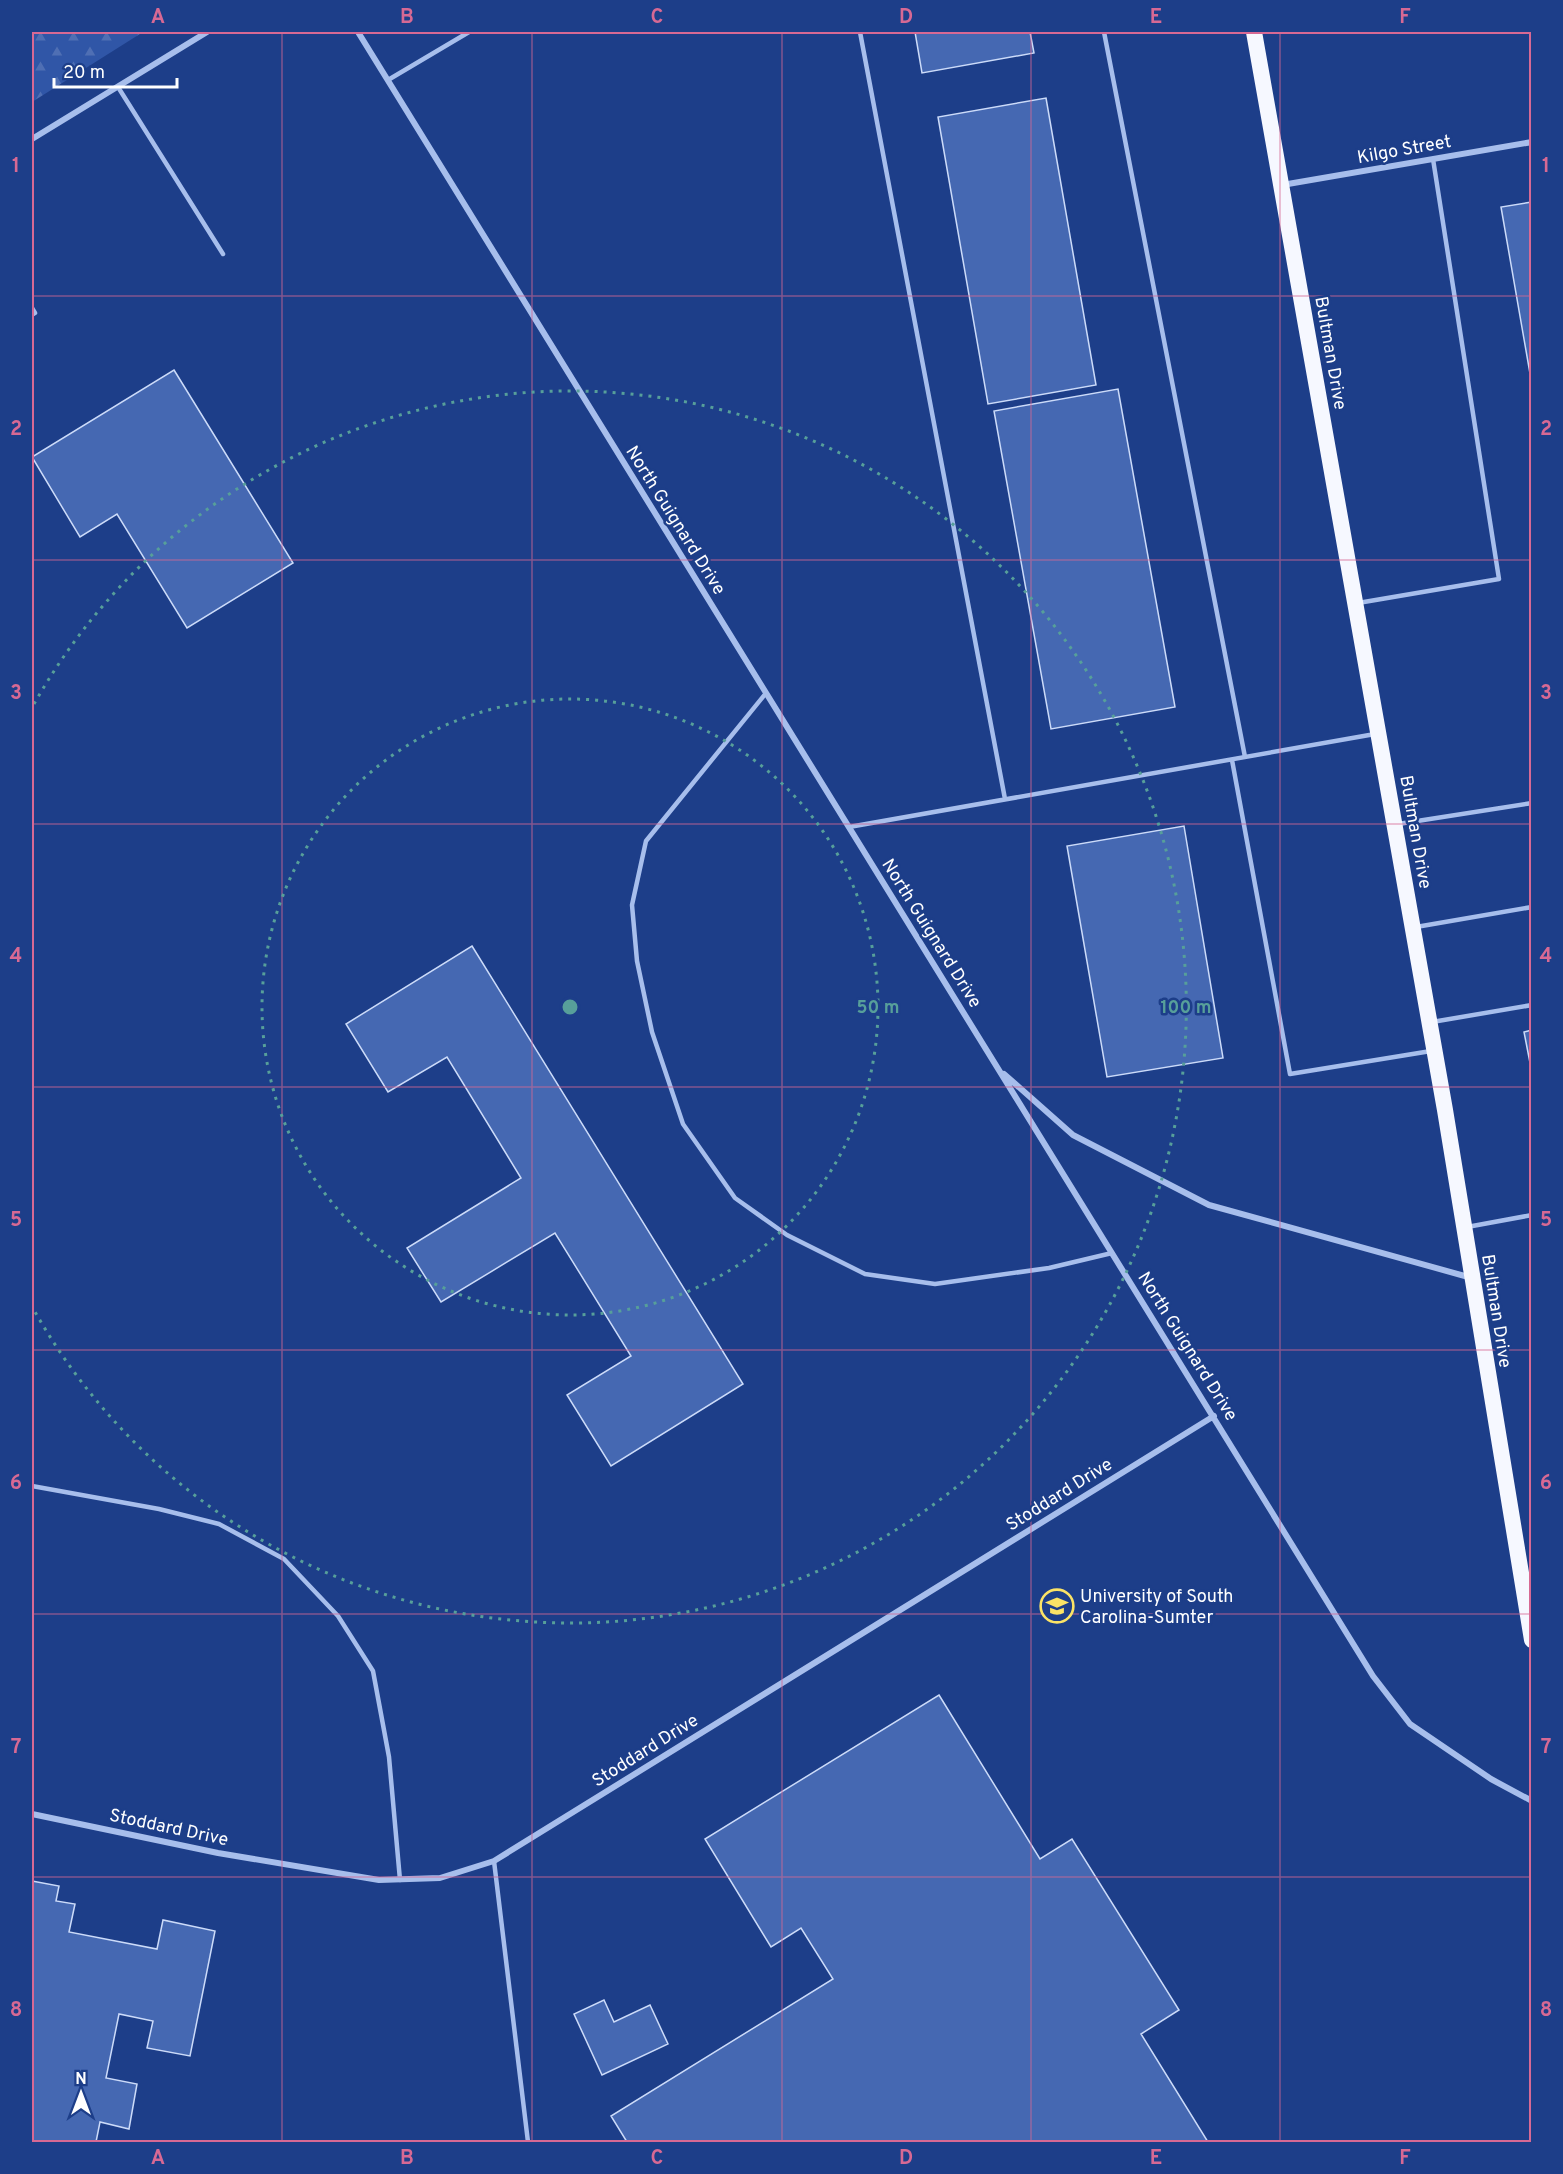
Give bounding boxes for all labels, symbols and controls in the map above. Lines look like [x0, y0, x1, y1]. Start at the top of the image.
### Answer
text: A [151, 5, 165, 31]
text: B [400, 5, 414, 31]
text: C [651, 5, 663, 31]
text: D [899, 5, 913, 31]
text: E [1150, 5, 1162, 31]
text: F [1399, 5, 1411, 31]
scale bar [54, 51, 177, 89]
text: 20 m [63, 62, 105, 85]
street label: Kilgo Street [1355, 131, 1453, 170]
text: 1 [12, 154, 20, 180]
text: 1 [1542, 154, 1550, 180]
street label: Bultman Drive [1308, 295, 1351, 412]
text: 2 [10, 417, 22, 443]
text: 2 [1540, 417, 1552, 443]
street label: North Guignard Drive [619, 442, 730, 600]
text: 3 [10, 681, 22, 707]
text: 3 [1540, 681, 1552, 707]
street label: Bultman Drive [1393, 774, 1436, 891]
street label: North Guignard Drive [875, 855, 986, 1013]
text: 4 [10, 944, 22, 970]
text: 4 [1540, 944, 1552, 970]
centre of rings [560, 997, 580, 1017]
text: 50 m [856, 997, 900, 1020]
text: 100 m [1160, 997, 1212, 1020]
text: 5 [10, 1208, 22, 1234]
text: 5 [1540, 1208, 1552, 1234]
street label: Bultman Drive [1475, 1253, 1516, 1370]
street label: North Guignard Drive [1131, 1268, 1242, 1426]
street label: Stoddard Drive [1002, 1453, 1117, 1537]
text: 6 [10, 1471, 22, 1497]
text: 6 [1540, 1471, 1552, 1497]
place label: University of South Carolina-Sumter [1080, 1586, 1234, 1630]
school or university icon: University of South Carolina-Sumter [1039, 1588, 1075, 1624]
street label: Stoddard Drive [588, 1709, 703, 1793]
text: 7 [11, 1735, 21, 1761]
text: 7 [1541, 1735, 1551, 1761]
street label: Stoddard Drive [107, 1805, 230, 1852]
text: 8 [10, 1998, 22, 2024]
text: 8 [1540, 1998, 1552, 2024]
north arrow [51, 2063, 111, 2123]
text: N [75, 2070, 87, 2090]
text: A [151, 2146, 165, 2172]
text: B [400, 2146, 414, 2172]
text: C [651, 2146, 663, 2172]
text: D [899, 2146, 913, 2172]
text: E [1150, 2146, 1162, 2172]
text: F [1399, 2146, 1411, 2172]

